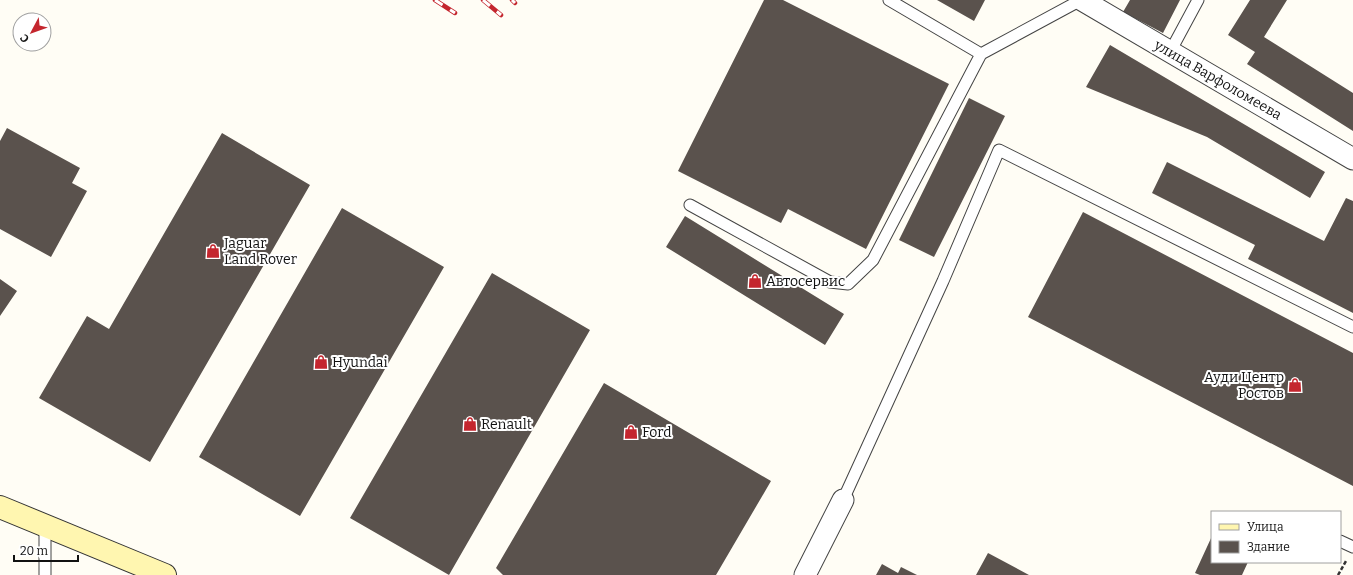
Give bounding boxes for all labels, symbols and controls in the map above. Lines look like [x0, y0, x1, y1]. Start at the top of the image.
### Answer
north arrow [12, 12, 52, 52]
text: С [18, 31, 32, 45]
street label: улица Варфоломеева [1150, 36, 1285, 124]
place label: Jaguar Land Rover [223, 235, 297, 268]
shop icon: Jaguar Land Rover [205, 243, 221, 259]
shop icon: Автосервис [747, 273, 763, 289]
place label: Автосервис [766, 273, 845, 290]
shop icon: Hyundai [313, 354, 329, 370]
place label: Hyundai [332, 354, 388, 371]
place label: Ауди Центр Ростов [1204, 369, 1284, 402]
shop icon: Ауди Центр Ростов [1287, 377, 1303, 393]
shop icon: Renault [462, 416, 478, 432]
place label: Renault [481, 416, 532, 433]
shop icon: Ford [623, 424, 639, 440]
place label: Ford [642, 424, 671, 441]
legend [1211, 511, 1341, 563]
text: Улица [1247, 520, 1284, 534]
scale bar [14, 537, 78, 563]
text: Здание [1247, 540, 1290, 554]
text: 20 m [20, 544, 49, 558]

